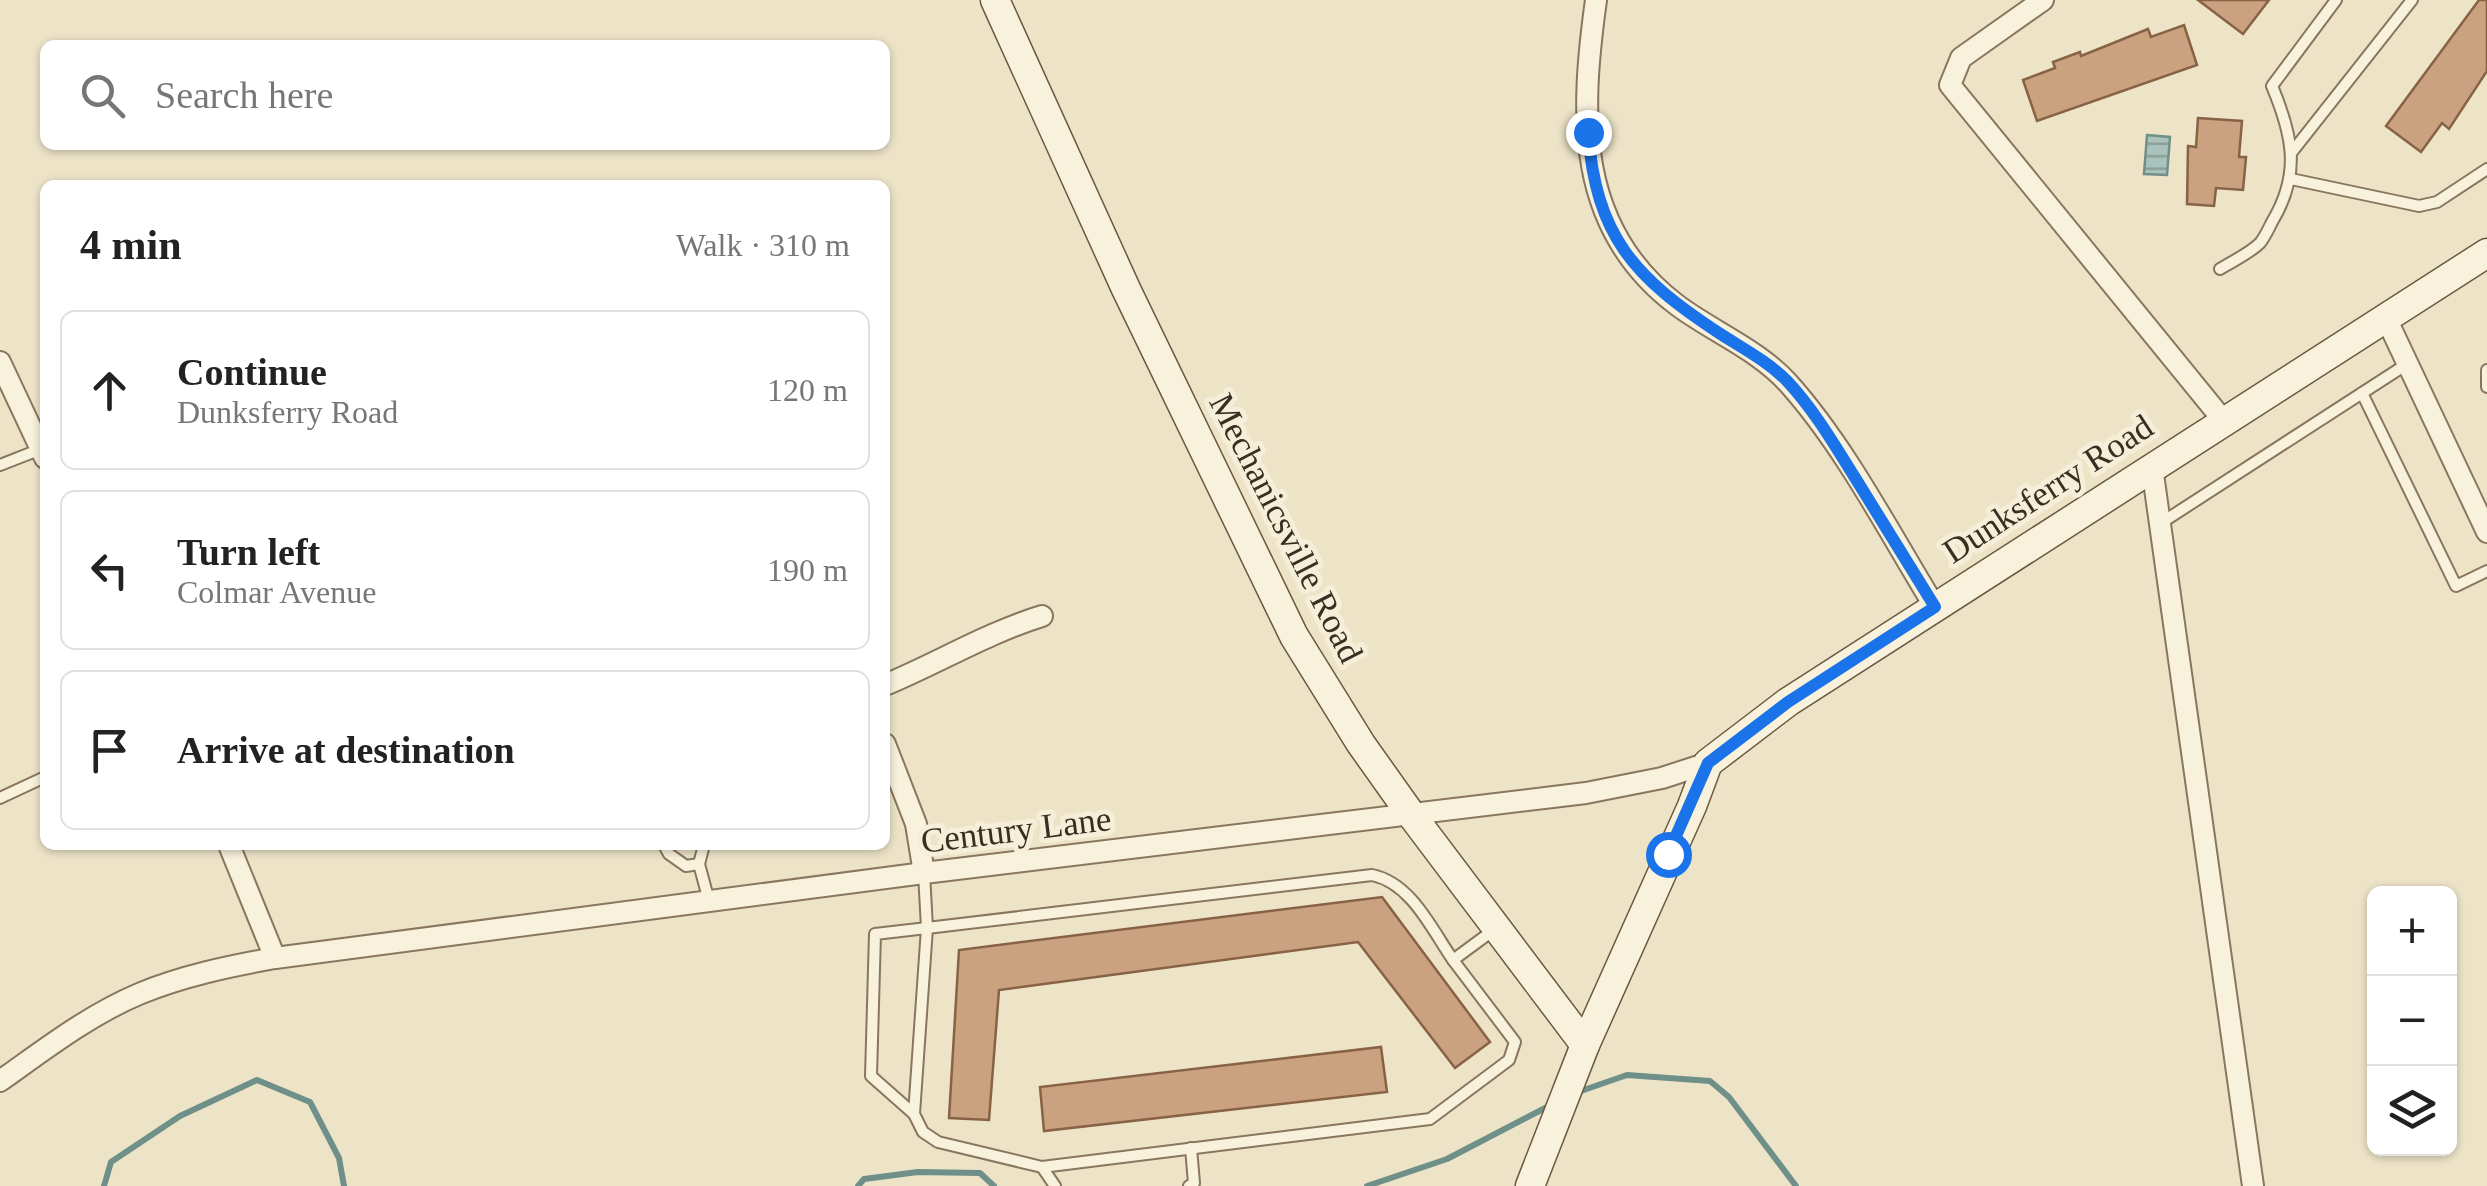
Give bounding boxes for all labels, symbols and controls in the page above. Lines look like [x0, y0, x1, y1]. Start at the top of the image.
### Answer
search box [40, 40, 890, 150]
icon: search [75, 68, 130, 123]
text: Search here [155, 74, 333, 116]
route end [1566, 110, 1612, 156]
text: 4 min [80, 222, 182, 268]
text: Walk · 310 m [676, 227, 850, 263]
text: Continue [177, 351, 327, 393]
icon: ahead [82, 363, 137, 418]
text: 120 m [767, 372, 848, 408]
street label: Mechanicsville Road [1201, 387, 1371, 669]
text: Dunksferry Road [177, 394, 398, 430]
street label: Dunksferry Road [1936, 406, 2161, 571]
text: Turn left [177, 531, 320, 573]
icon: left [82, 543, 137, 598]
text: 190 m [767, 552, 848, 588]
text: Colmar Avenue [177, 574, 376, 610]
icon: arrive [82, 723, 137, 778]
text: Arrive at destination [177, 729, 515, 771]
street label: Century Lane [919, 799, 1113, 861]
route start [1646, 832, 1692, 878]
map controls [2367, 886, 2457, 1156]
button: + [2367, 886, 2457, 976]
button: − [2367, 976, 2457, 1066]
button: layers [2367, 1066, 2457, 1156]

